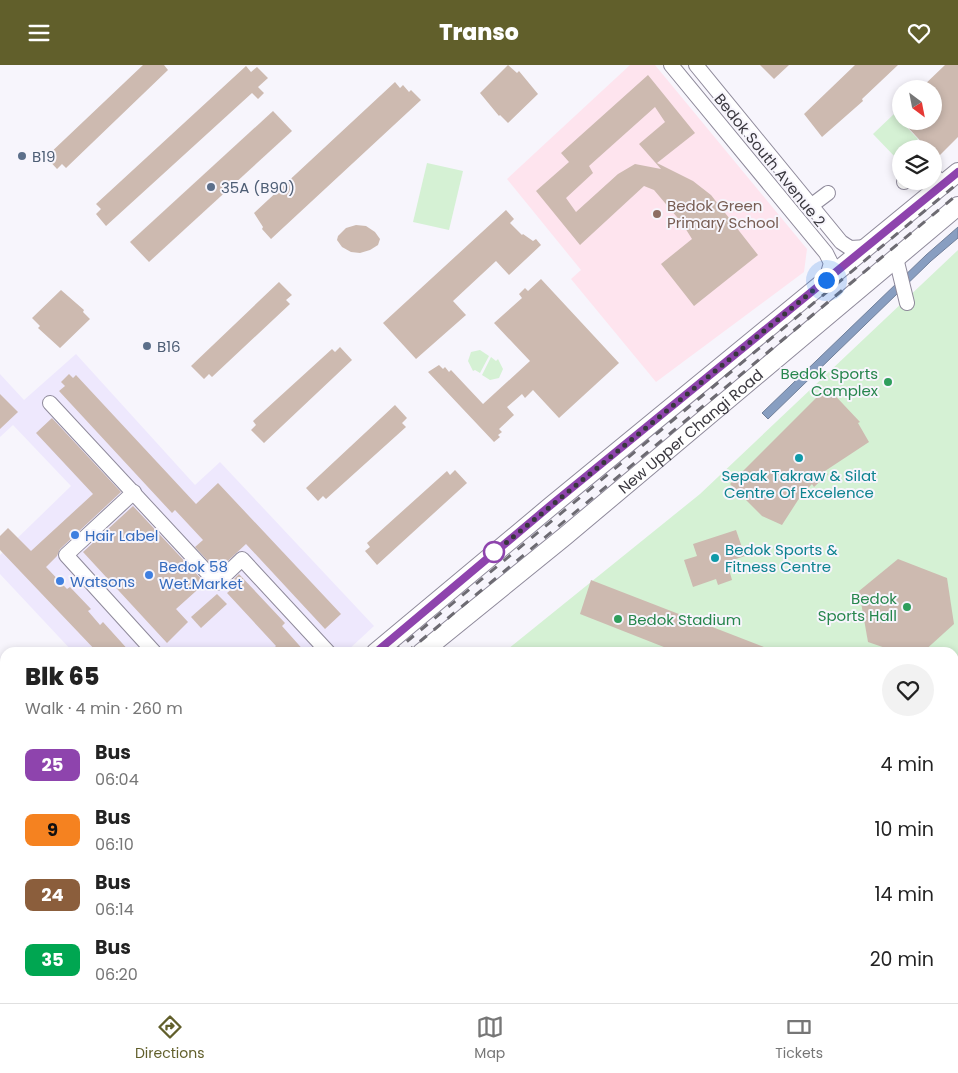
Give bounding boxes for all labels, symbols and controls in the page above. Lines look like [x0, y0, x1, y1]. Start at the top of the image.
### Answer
text: Transo [439, 17, 519, 48]
icon: menu [25, 19, 53, 47]
icon: heart [905, 19, 933, 47]
north arrow [892, 80, 942, 130]
map controls [892, 80, 942, 190]
street label: Bedok South Avenue 2 [710, 89, 830, 231]
button: layers [892, 140, 942, 190]
place label: B19 [32, 146, 55, 167]
marker: B19 [16, 150, 28, 162]
place label: 35A (B90) [221, 177, 295, 198]
marker: 35A (B90) [205, 181, 217, 193]
place label: Bedok Green Primary School [667, 195, 779, 233]
marker: Bedok Green Primary School [651, 208, 663, 220]
your location [814, 268, 839, 293]
place label: B16 [157, 336, 181, 357]
marker: B16 [141, 340, 153, 352]
place label: Bedok Sports Complex [781, 363, 878, 401]
street label: New Upper Changi Road [613, 364, 767, 498]
marker: Bedok Sports Complex [882, 376, 894, 388]
marker: Sepak Takraw & Silat Centre Of Excelence [793, 452, 805, 464]
place label: Sepak Takraw & Silat Centre Of Excelence [721, 465, 877, 503]
place label: Hair Label [85, 525, 159, 546]
marker: Hair Label [69, 529, 81, 541]
place label: Bedok Sports & Fitness Centre [725, 539, 838, 577]
unlabelled marker [483, 541, 505, 563]
marker: Bedok Sports & Fitness Centre [709, 552, 721, 564]
place label: Bedok 58 Wet.Market [159, 556, 243, 594]
marker: Bedok 58 Wet.Market [143, 569, 155, 581]
place label: Watsons [70, 571, 135, 592]
marker: Watsons [54, 575, 66, 587]
place label: Bedok Sports Hall [818, 588, 897, 626]
marker: Bedok Sports Hall [901, 601, 913, 613]
place label: Bedok Stadium [628, 609, 741, 630]
marker: Bedok Stadium [612, 613, 624, 625]
text: Blk 65 [25, 660, 100, 693]
button: heart [882, 664, 934, 716]
text: Walk · 4 min · 260 m [25, 697, 183, 720]
text: Bus [95, 739, 131, 766]
text: 4 min [881, 751, 934, 778]
text: 25 [42, 752, 63, 777]
text: 06:04 [95, 768, 139, 791]
text: Bus [95, 804, 131, 831]
text: 10 min [875, 816, 934, 843]
text: 9 [47, 817, 58, 842]
text: 06:10 [95, 833, 134, 856]
text: Bus [95, 869, 131, 896]
text: 14 min [874, 881, 934, 908]
text: 24 [41, 882, 64, 907]
text: 06:14 [95, 898, 134, 921]
text: Bus [95, 934, 131, 961]
text: 20 min [870, 946, 934, 973]
text: 35 [41, 947, 64, 972]
text: 06:20 [95, 963, 138, 986]
tab: Directions [135, 1013, 204, 1064]
tab: Map [474, 1013, 505, 1064]
tab: Tickets [775, 1013, 823, 1064]

